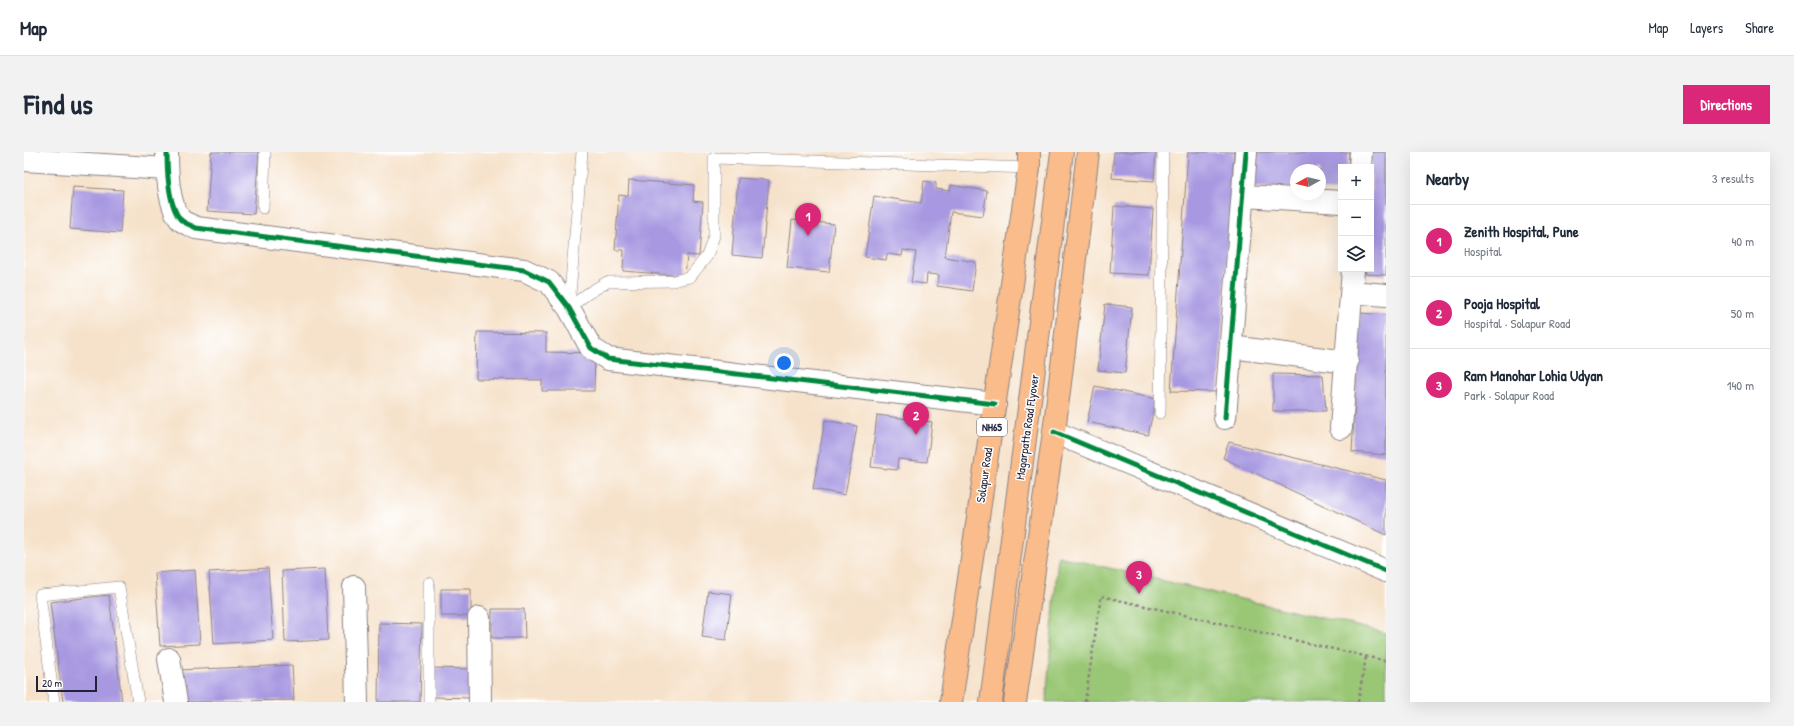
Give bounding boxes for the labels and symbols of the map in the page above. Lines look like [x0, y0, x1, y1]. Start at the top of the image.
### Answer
north arrow [1290, 164, 1326, 200]
pin: 1 [795, 203, 821, 236]
your location [774, 353, 794, 373]
street label: Magarpatta Road Flyover [1011, 373, 1043, 481]
pin: 2 [903, 402, 929, 435]
road number: NH65 [977, 418, 1007, 436]
street label: Solapur Road [972, 446, 996, 504]
pin: 3 [1126, 561, 1152, 594]
scale bar [36, 674, 97, 693]

